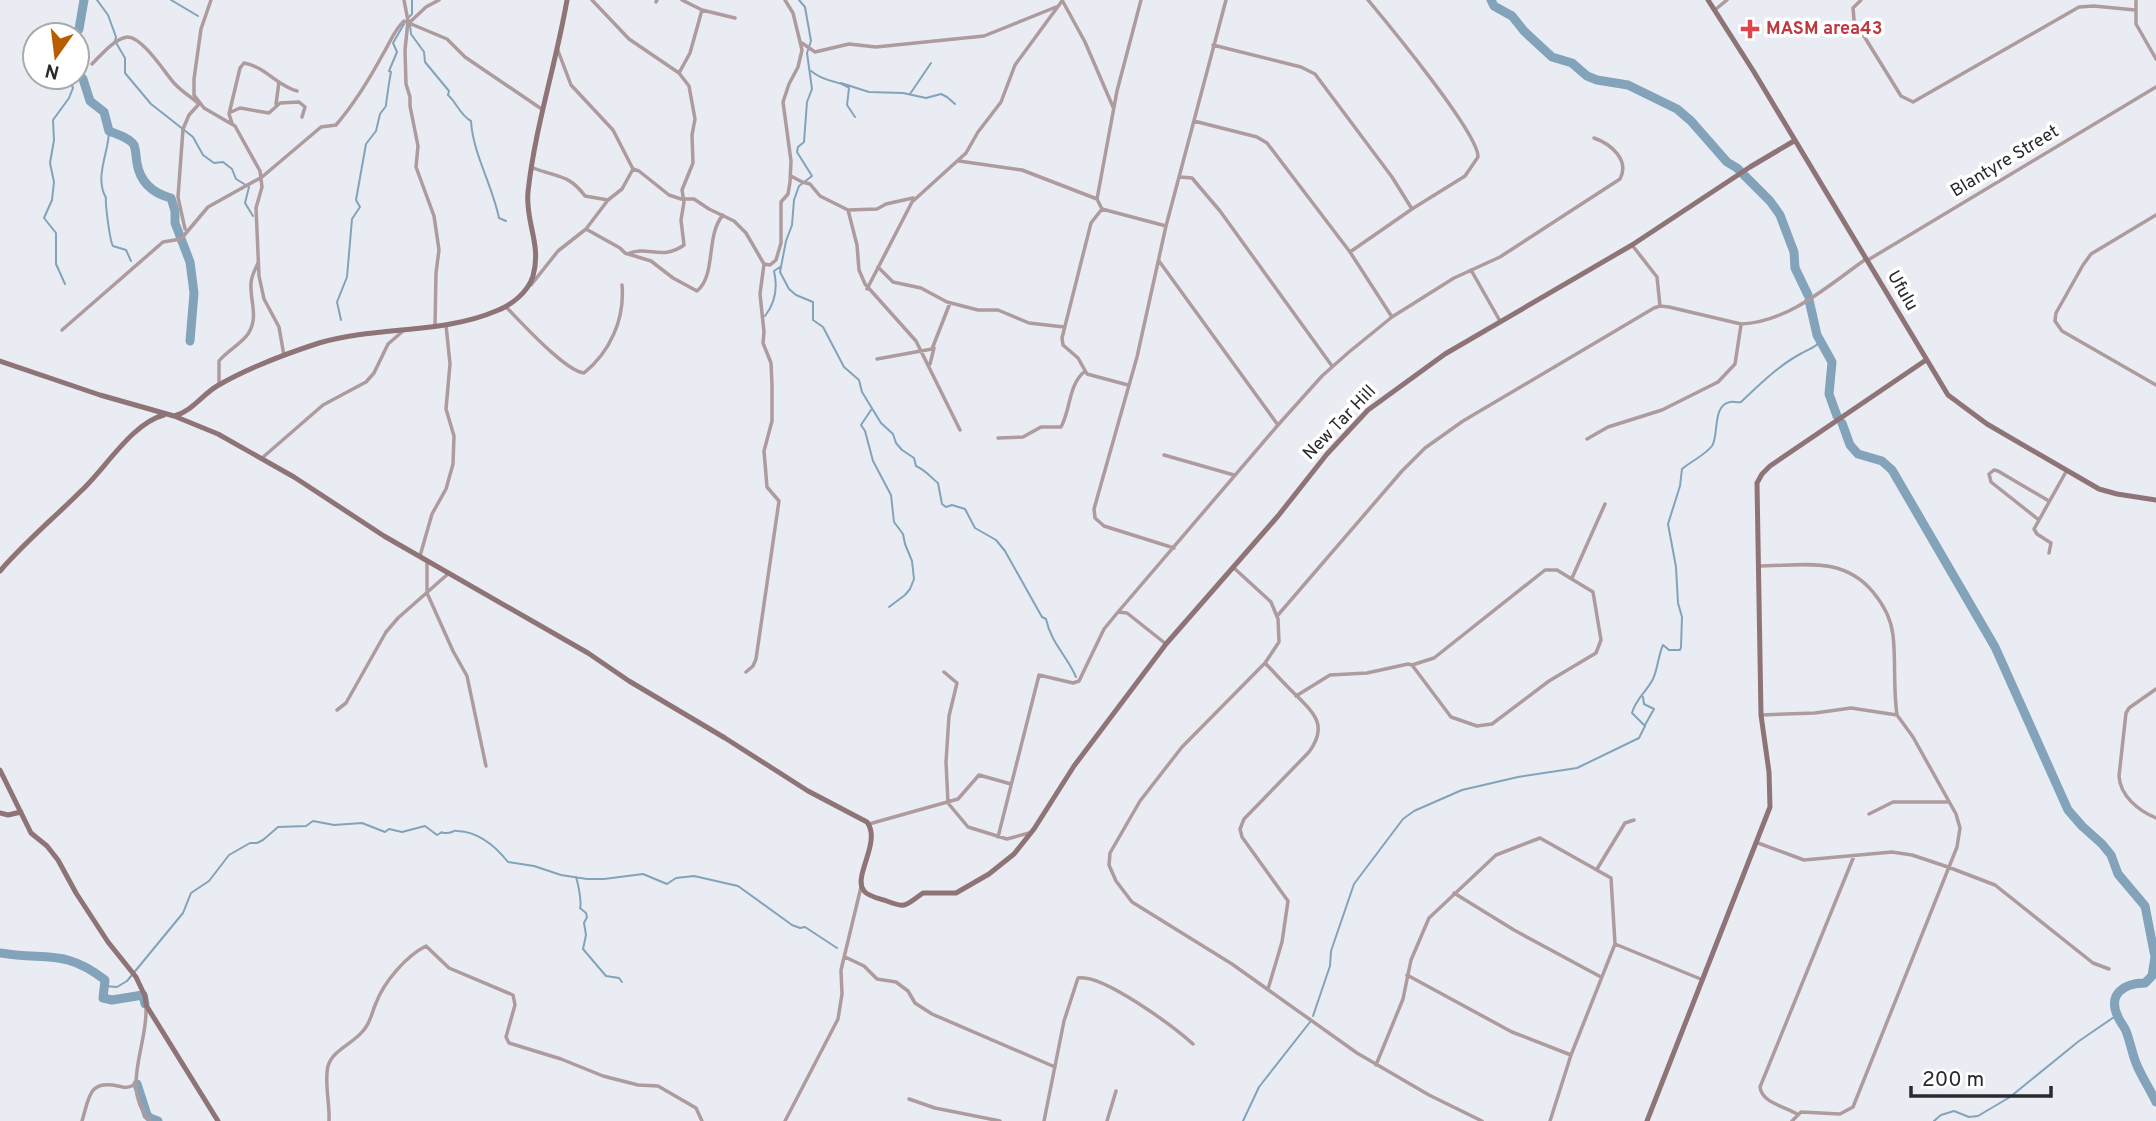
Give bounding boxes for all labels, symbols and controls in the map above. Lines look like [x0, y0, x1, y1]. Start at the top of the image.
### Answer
place label: MASM area43 [1766, 18, 1882, 41]
marker: MASM area43 [1740, 19, 1760, 39]
north arrow [21, 21, 91, 91]
text: N [43, 57, 62, 84]
street label: Blantyre Street [1947, 121, 2063, 203]
street label: Ufulu [1881, 267, 1923, 315]
street label: New Tar Hill [1299, 381, 1381, 465]
scale bar [1911, 1054, 2051, 1098]
text: 200 m [1922, 1067, 1984, 1094]

